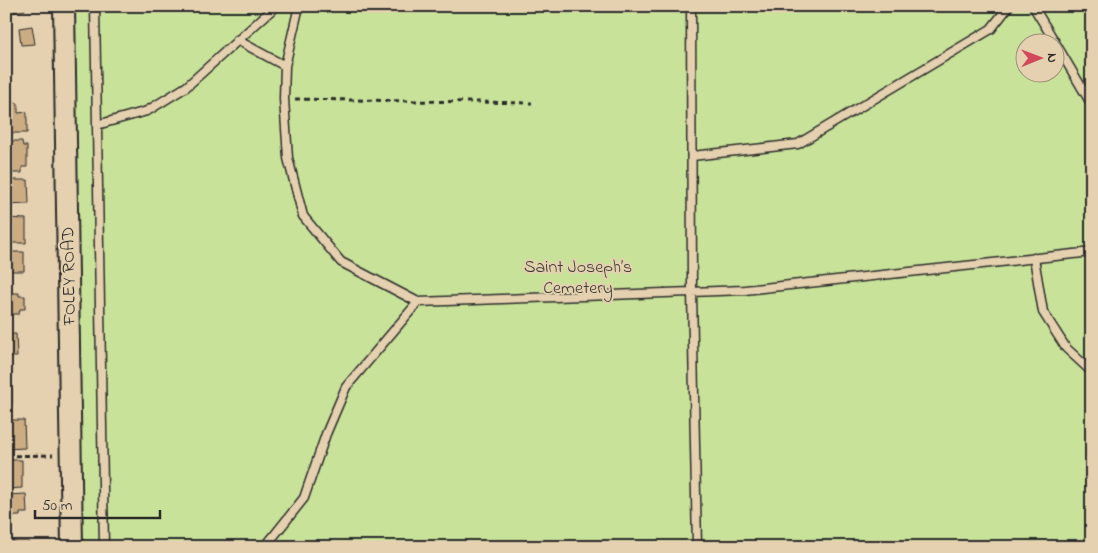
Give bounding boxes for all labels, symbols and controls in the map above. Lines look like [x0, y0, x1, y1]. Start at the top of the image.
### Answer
north arrow [1016, 32, 1066, 82]
text: N [1041, 53, 1062, 63]
street label: FOLEY ROAD [56, 226, 84, 327]
park label: Saint Joseph’s Cemetery [524, 255, 632, 302]
scale bar [35, 488, 160, 520]
text: 50 m [42, 495, 73, 517]

